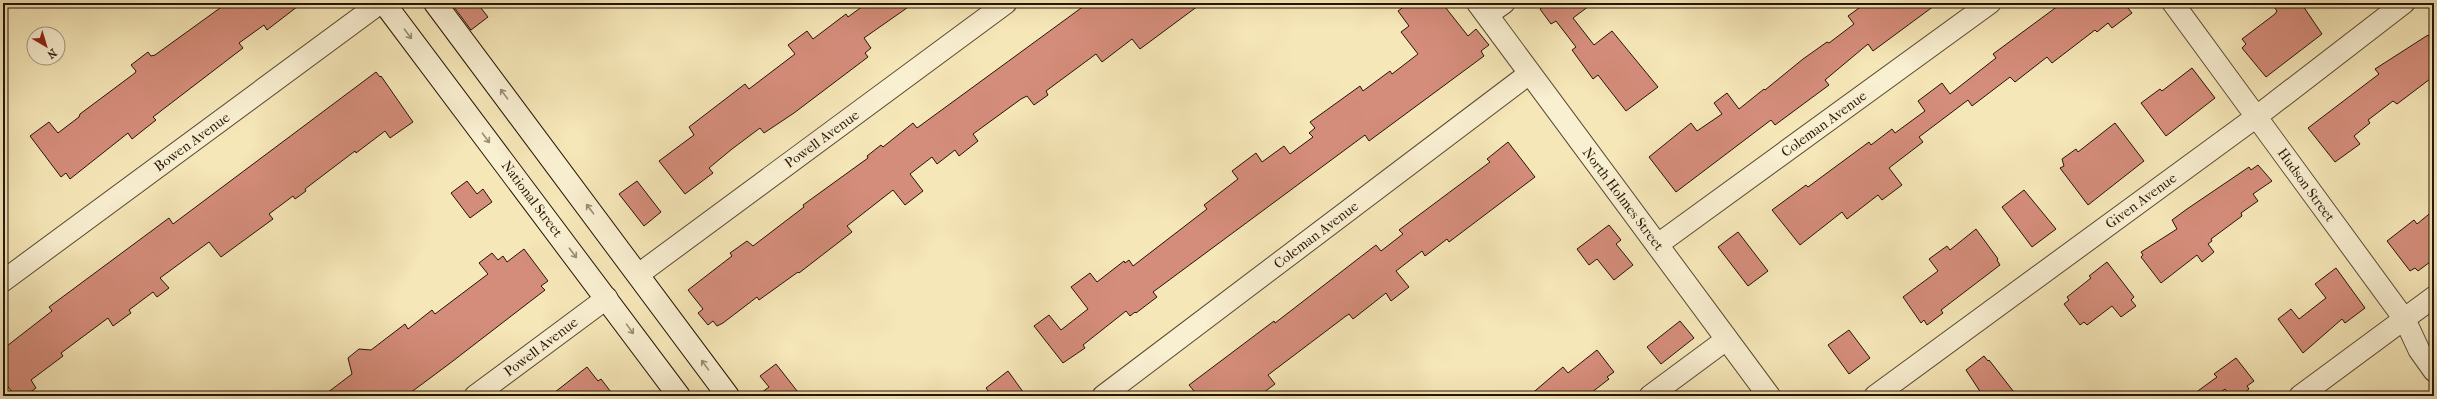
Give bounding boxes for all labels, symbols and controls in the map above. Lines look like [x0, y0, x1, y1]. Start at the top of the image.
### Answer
north arrow [26, 26, 66, 66]
one-way arrow [403, 29, 412, 40]
text: N [44, 46, 59, 62]
street label: Coleman Avenue [1778, 87, 1870, 161]
one-way arrow [499, 89, 508, 100]
street label: Powell Avenue [781, 106, 863, 172]
street label: Bowen Avenue [151, 109, 233, 175]
one-way arrow [482, 132, 490, 143]
street label: North Holmes Street [1579, 144, 1667, 254]
street label: Hudson Street [2274, 145, 2338, 225]
street label: National Street [498, 157, 566, 241]
street label: Given Avenue [2102, 169, 2180, 233]
street label: Coleman Avenue [1270, 198, 1362, 272]
one-way arrow [586, 204, 594, 215]
one-way arrow [569, 247, 577, 258]
street label: Powell Avenue [501, 314, 581, 380]
one-way arrow [626, 324, 634, 335]
one-way arrow [701, 359, 709, 370]

